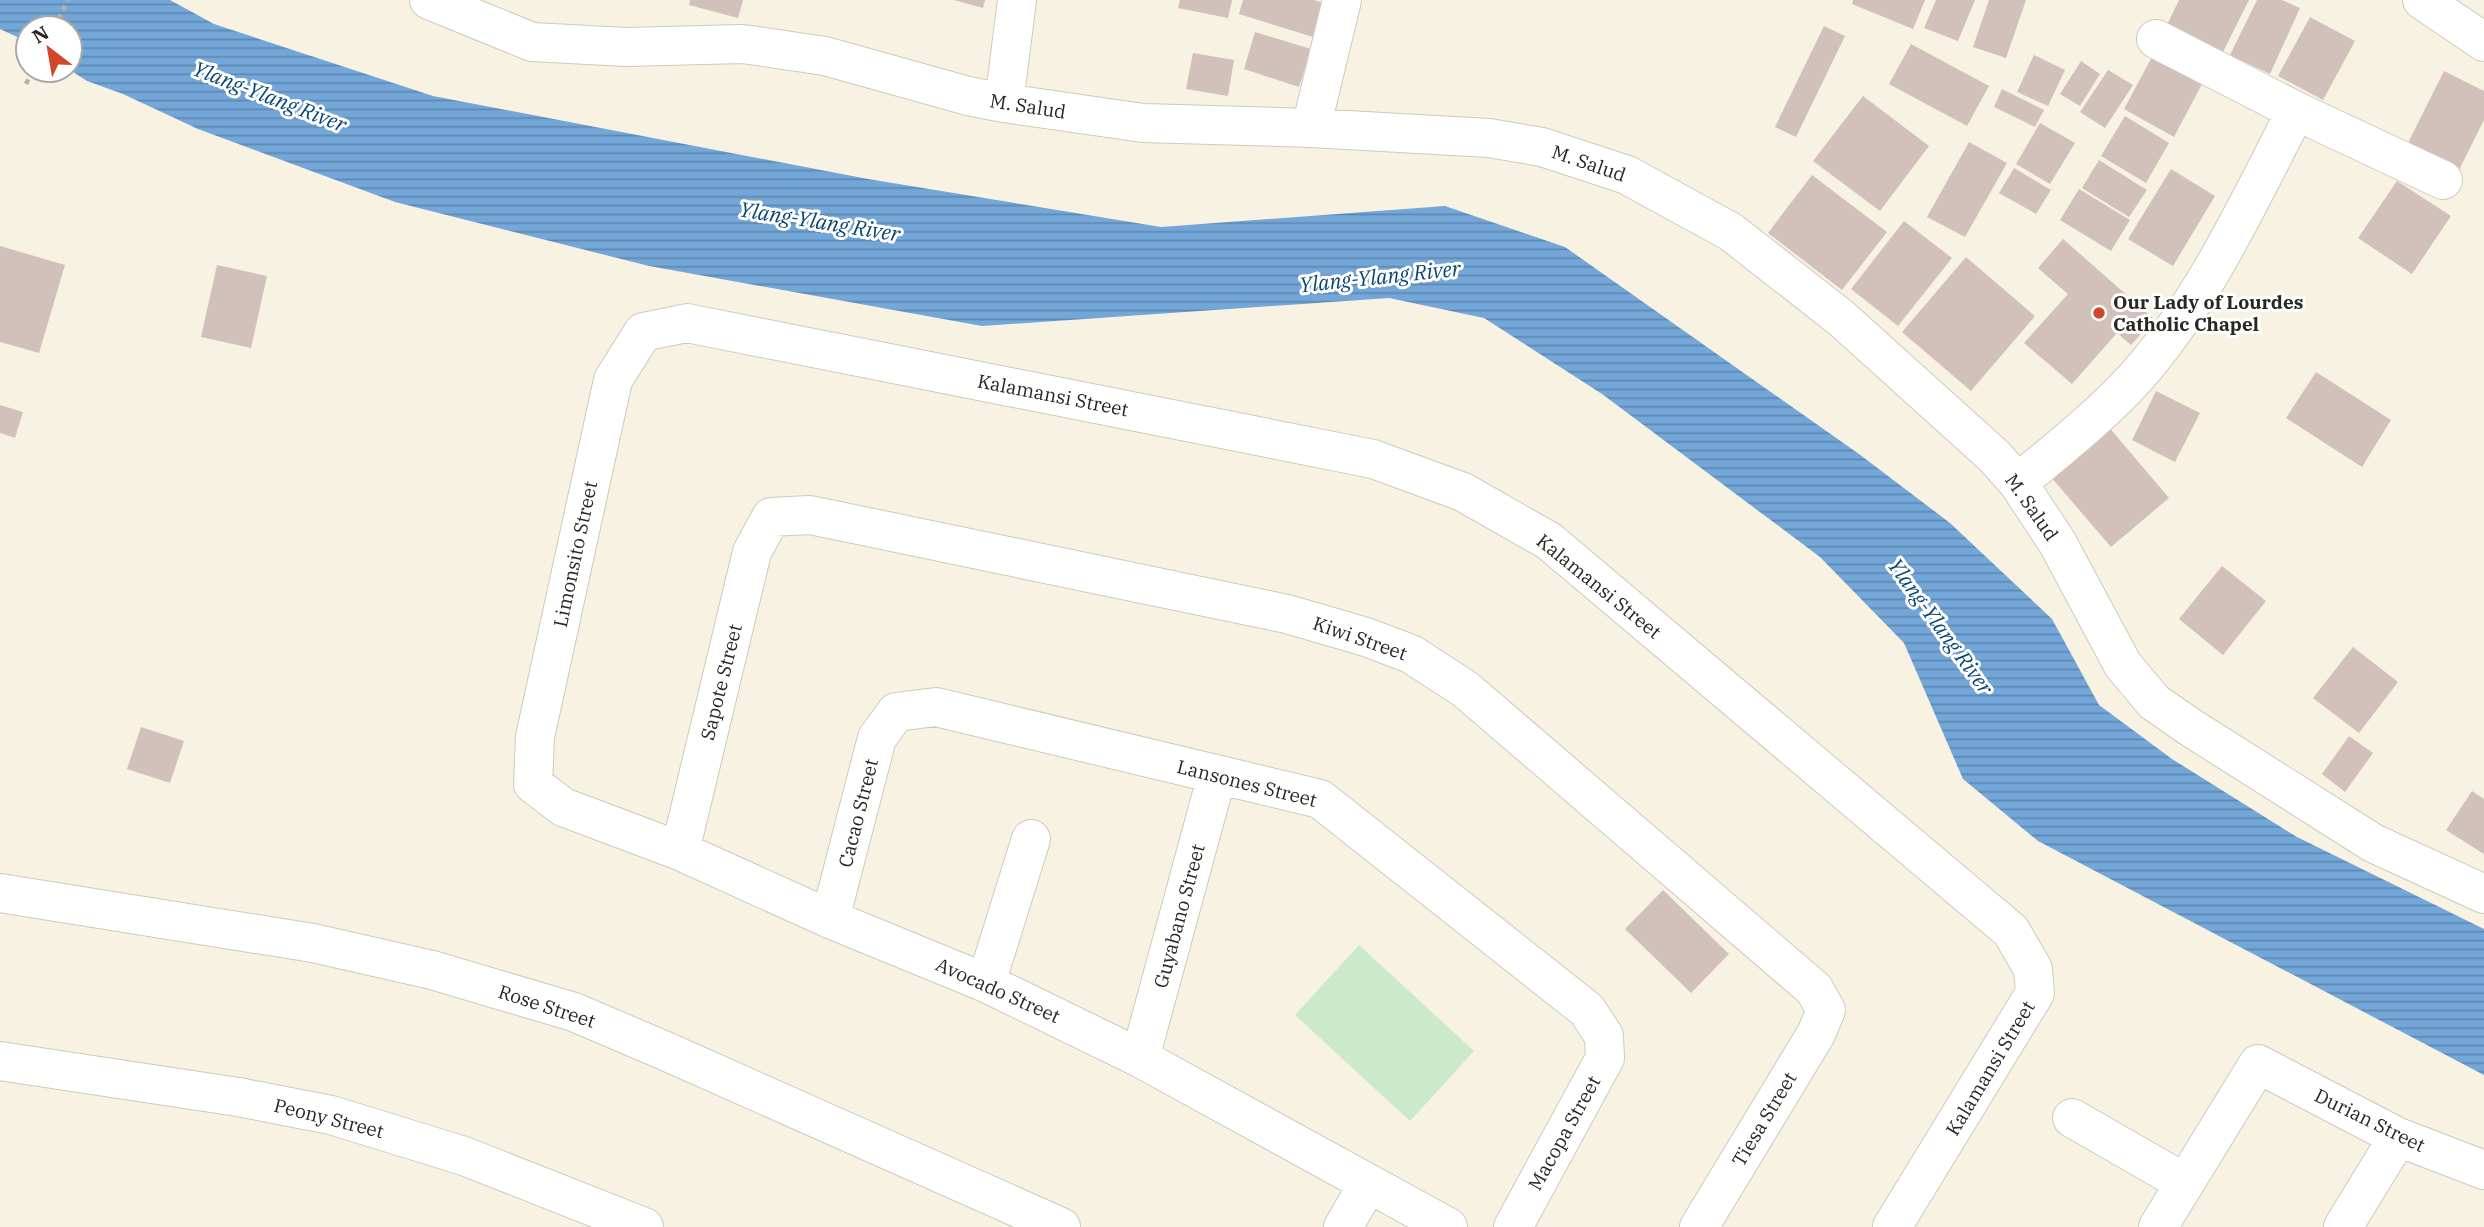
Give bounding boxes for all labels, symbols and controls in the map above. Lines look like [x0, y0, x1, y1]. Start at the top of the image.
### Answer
north arrow [14, 14, 84, 84]
text: N [28, 20, 53, 49]
water label: Ylang-Ylang River [189, 54, 351, 138]
street label: M. Salud [988, 88, 1068, 124]
street label: M. Salud [1549, 139, 1629, 187]
water label: Ylang-Ylang River [738, 195, 903, 248]
water label: Ylang-Ylang River [1298, 254, 1463, 298]
place label: Our Lady of Lourdes Catholic Chapel [2113, 290, 2303, 336]
marker: Our Lady of Lourdes Catholic Chapel [2091, 305, 2107, 321]
street label: Kalamansi Street [975, 369, 1131, 421]
street label: M. Salud [2000, 469, 2064, 545]
street label: Limonsito Street [548, 479, 602, 629]
street label: Kalamansi Street [1532, 528, 1666, 644]
water label: Ylang-Ylang River [1882, 552, 2000, 700]
street label: Kiwi Street [1310, 611, 1410, 665]
street label: Sapote Street [695, 621, 747, 743]
street label: Lansones Street [1175, 754, 1320, 812]
street label: Cacao Street [833, 756, 883, 870]
street label: Guyabano Street [1148, 841, 1210, 991]
street label: Avocado Street [932, 952, 1064, 1028]
street label: Rose Street [496, 979, 599, 1033]
street label: Kalamansi Street [1940, 996, 2040, 1140]
street label: Tiesa Street [1726, 1067, 1802, 1171]
street label: Macopa Street [1523, 1071, 1605, 1194]
street label: Durian Street [2311, 1083, 2429, 1157]
street label: Peony Street [272, 1093, 387, 1143]

